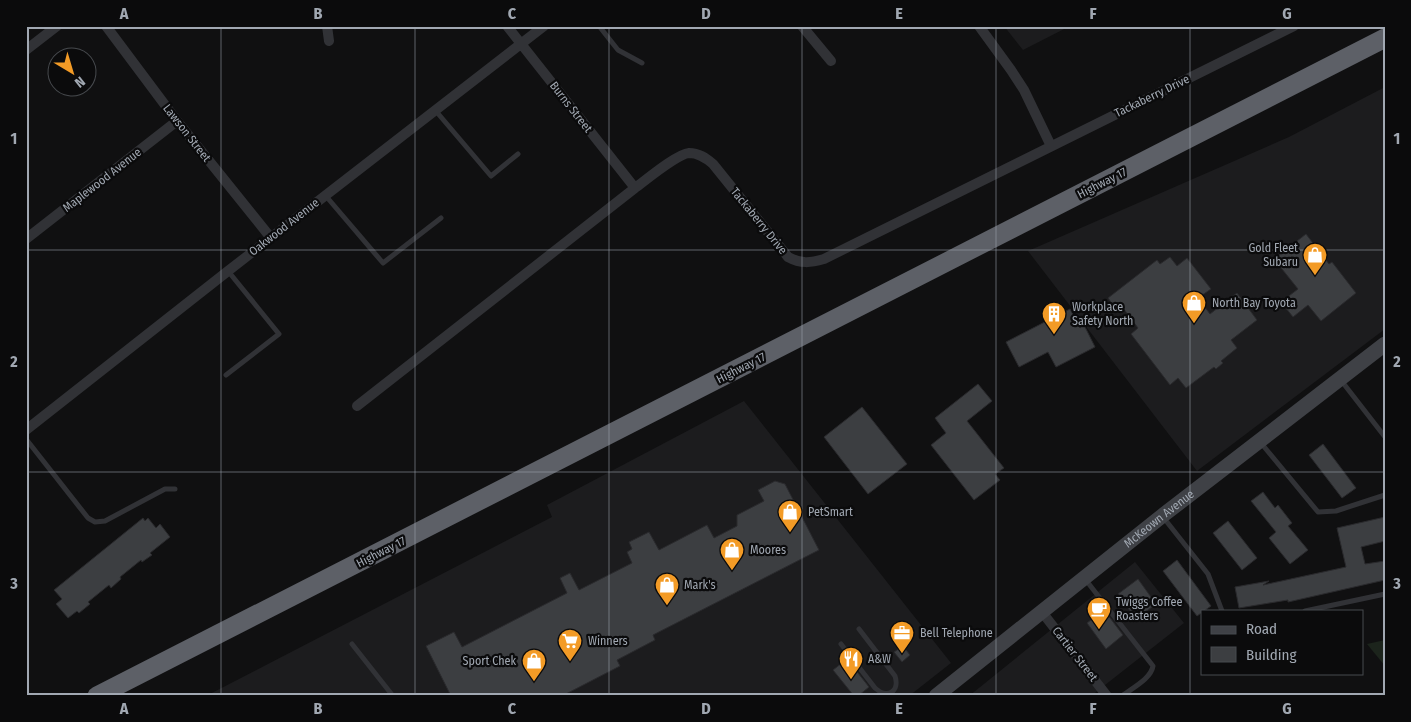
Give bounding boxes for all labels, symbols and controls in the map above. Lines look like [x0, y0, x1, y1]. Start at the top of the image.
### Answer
text: A [119, 4, 129, 23]
text: B [314, 4, 323, 23]
text: C [508, 4, 517, 23]
text: D [701, 4, 711, 23]
text: E [895, 4, 903, 23]
text: F [1089, 4, 1097, 23]
text: G [1282, 4, 1292, 23]
north arrow [48, 48, 98, 98]
street label: Tackaberry Drive [1112, 72, 1192, 120]
text: N [71, 73, 88, 91]
street label: Burns Street [547, 79, 595, 135]
street label: Lawson Street [160, 101, 214, 165]
text: 1 [11, 129, 17, 148]
text: 1 [1394, 129, 1400, 148]
street label: Maplewood Avenue [60, 145, 144, 215]
street label: Highway 17 [1075, 165, 1129, 201]
street label: Tackaberry Drive [728, 185, 790, 257]
street label: Oakwood Avenue [246, 195, 322, 259]
place label: Gold Fleet Subaru [1248, 241, 1298, 269]
shop icon: Gold Fleet Subaru [1302, 242, 1328, 276]
shop icon: North Bay Toyota [1181, 290, 1207, 324]
place label: North Bay Toyota [1212, 296, 1296, 310]
place label: Workplace Safety North [1072, 300, 1133, 328]
building icon: Workplace Safety North [1041, 301, 1067, 335]
street label: Highway 17 [714, 350, 768, 386]
text: 2 [9, 352, 18, 371]
text: 2 [1392, 352, 1401, 371]
street label: McKeown Avenue [1121, 487, 1197, 550]
shop icon: PetSmart [777, 499, 803, 533]
place label: PetSmart [808, 505, 853, 519]
street label: Highway 17 [354, 534, 408, 570]
shop icon: Moores [719, 537, 745, 571]
place label: Moores [750, 543, 786, 557]
shop icon: Mark's [654, 572, 680, 606]
text: 3 [9, 574, 18, 593]
text: 3 [1392, 574, 1401, 593]
place label: Mark's [684, 578, 716, 592]
place label: Twiggs Coffee Roasters [1116, 595, 1183, 623]
cafe icon: Twiggs Coffee Roasters [1086, 596, 1112, 630]
legend [1201, 610, 1364, 674]
office icon: Bell Telephone [889, 620, 915, 654]
text: Road [1246, 620, 1277, 638]
street label: Cartier Street [1049, 624, 1101, 684]
place label: Bell Telephone [920, 626, 993, 640]
supermarket icon: Winners [557, 628, 583, 662]
place label: Winners [588, 634, 628, 648]
restaurant icon: A&W [838, 646, 864, 680]
text: Building [1246, 646, 1297, 664]
shop icon: Sport Chek [521, 648, 547, 682]
place label: A&W [868, 652, 891, 666]
place label: Sport Chek [463, 654, 516, 668]
text: A [119, 699, 129, 718]
text: B [314, 699, 323, 718]
text: C [508, 699, 517, 718]
text: D [701, 699, 711, 718]
text: E [895, 699, 903, 718]
text: F [1089, 699, 1097, 718]
text: G [1282, 699, 1292, 718]

